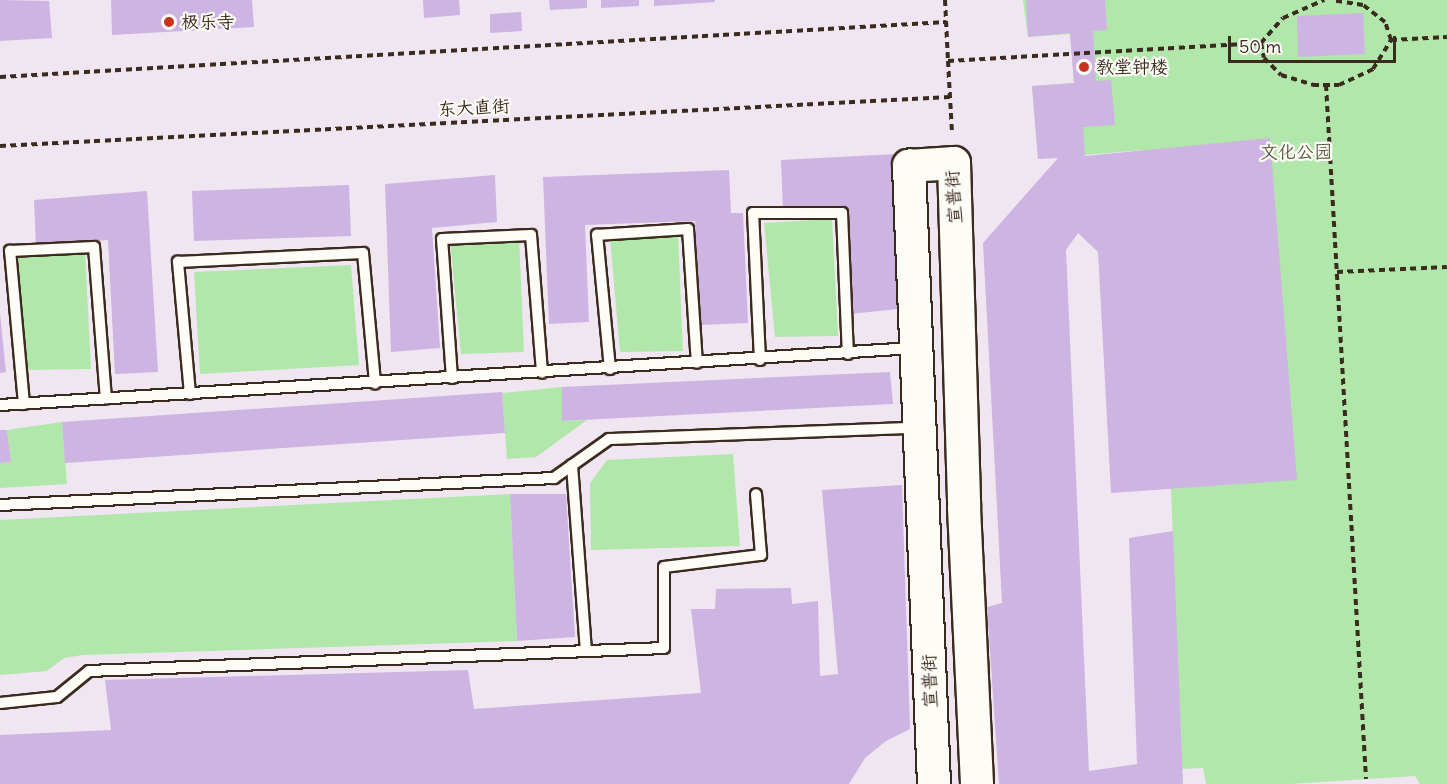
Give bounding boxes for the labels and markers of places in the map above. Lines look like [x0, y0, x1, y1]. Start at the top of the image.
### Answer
place label: 极乐寺 [181, 11, 235, 33]
marker: 极乐寺 [162, 15, 176, 29]
place label: 教堂钟楼 [1096, 56, 1168, 78]
marker: 教堂钟楼 [1077, 60, 1091, 74]

